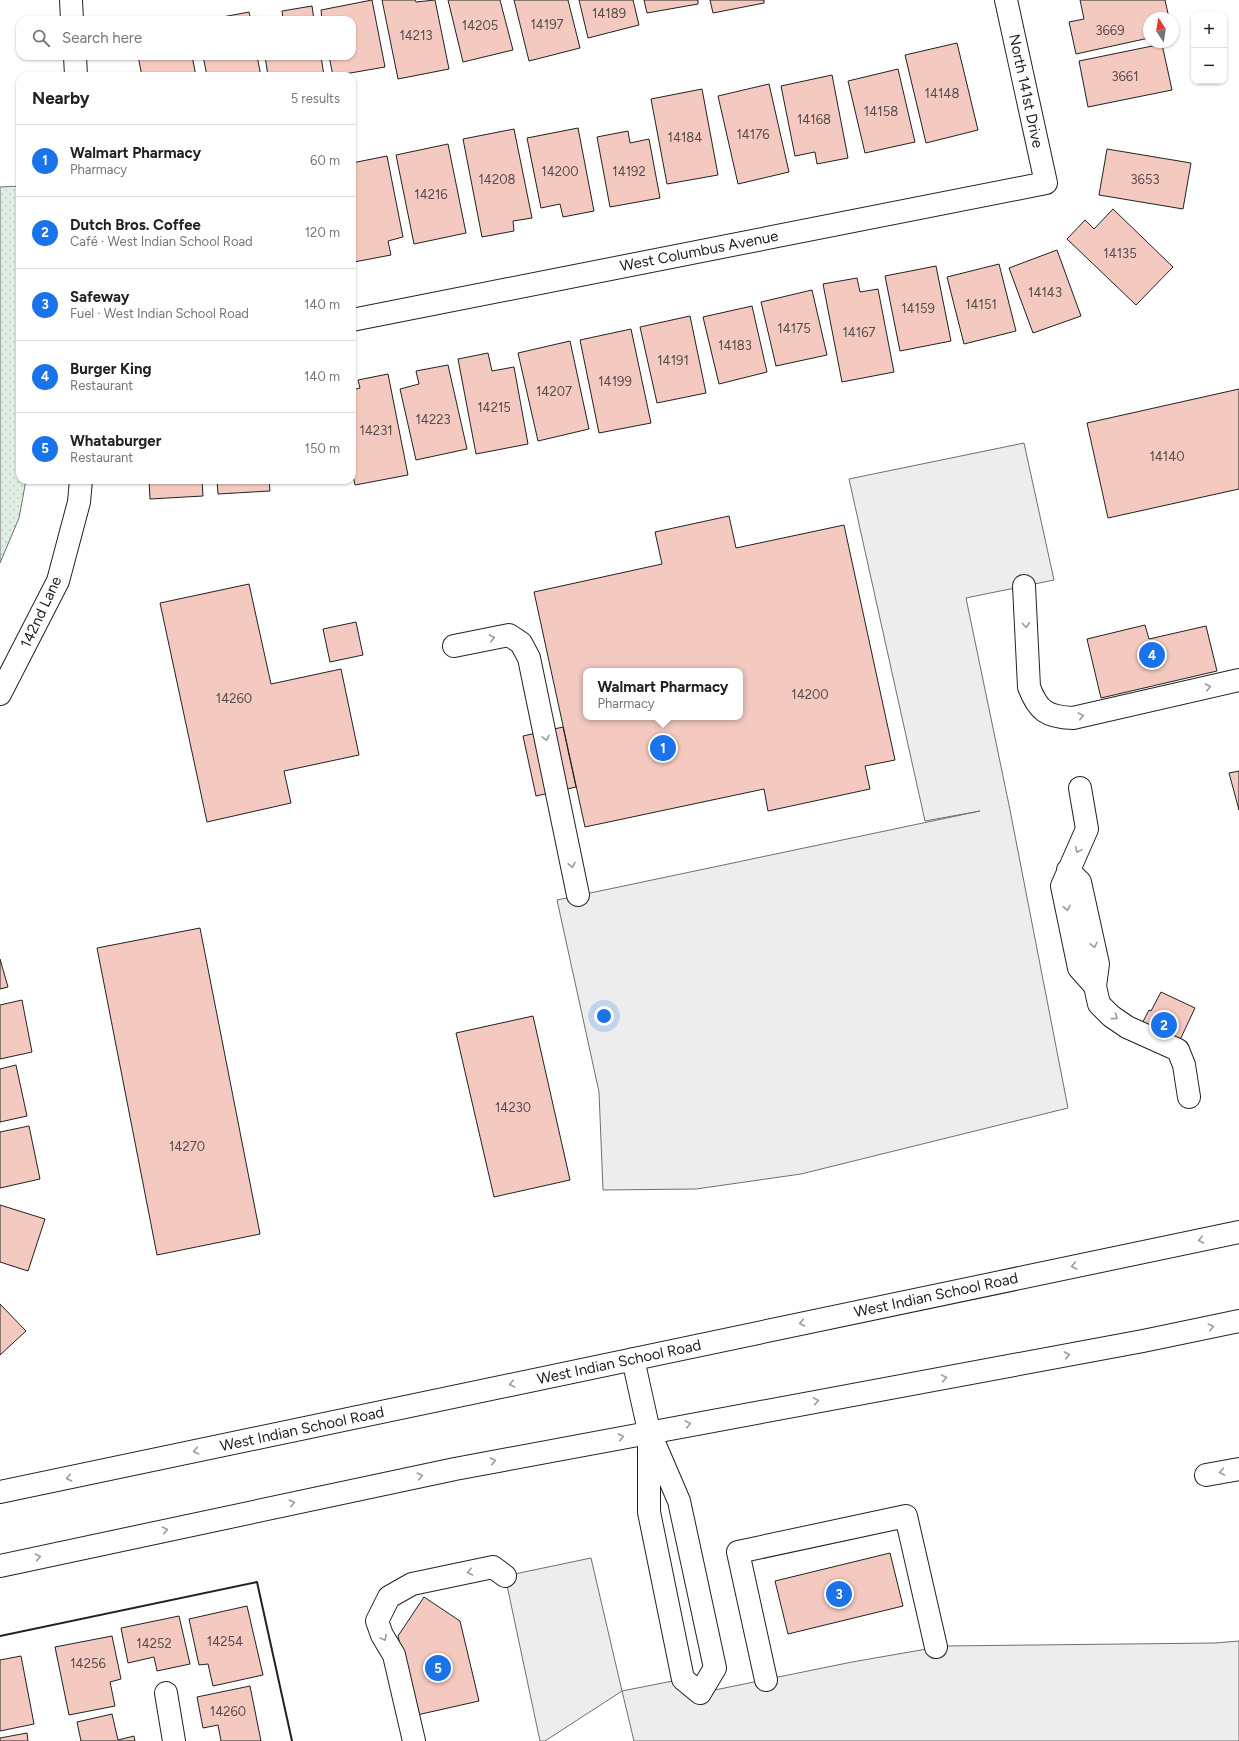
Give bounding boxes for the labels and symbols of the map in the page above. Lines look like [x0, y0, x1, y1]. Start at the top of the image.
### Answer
house number: 14189 [592, 6, 626, 21]
north arrow [1143, 12, 1179, 48]
house number: 14197 [530, 17, 564, 32]
house number: 14205 [462, 18, 498, 33]
house number: 3669 [1095, 23, 1125, 38]
house number: 14213 [399, 28, 433, 43]
street label: North 141st Drive [1005, 32, 1047, 150]
house number: 3661 [1111, 69, 1139, 84]
house number: 14148 [925, 86, 959, 101]
house number: 14158 [864, 104, 898, 119]
house number: 14168 [797, 112, 831, 127]
house number: 14176 [736, 127, 770, 142]
house number: 14184 [668, 130, 702, 145]
house number: 14200 [541, 164, 579, 179]
house number: 14192 [612, 164, 646, 179]
house number: 14208 [478, 172, 516, 187]
house number: 3653 [1131, 172, 1159, 187]
house number: 14216 [414, 187, 448, 202]
street label: West Columbus Avenue [618, 227, 780, 275]
house number: 14135 [1103, 246, 1137, 261]
house number: 14143 [1028, 285, 1062, 300]
house number: 14151 [965, 297, 997, 312]
house number: 14159 [901, 301, 935, 316]
house number: 14175 [777, 321, 811, 336]
house number: 14167 [842, 325, 876, 340]
house number: 14183 [718, 338, 752, 353]
house number: 14191 [657, 353, 689, 368]
house number: 14199 [598, 374, 632, 389]
house number: 14207 [536, 384, 572, 399]
house number: 14215 [477, 400, 511, 415]
house number: 14223 [415, 412, 451, 427]
house number: 14231 [359, 423, 393, 438]
house number: 14140 [1149, 449, 1185, 464]
street label: 142nd Lane [17, 573, 65, 651]
one-way arrow [1022, 622, 1031, 628]
one-way arrow [489, 635, 495, 643]
pin: 4 [1139, 640, 1165, 670]
one-way arrow [1204, 684, 1211, 692]
house number: 14200 [791, 687, 829, 702]
house number: 14260 [216, 691, 252, 706]
one-way arrow [1077, 712, 1084, 721]
pin: 1 [650, 733, 676, 763]
one-way arrow [541, 735, 549, 741]
one-way arrow [1074, 846, 1082, 853]
one-way arrow [568, 862, 576, 868]
one-way arrow [1062, 905, 1071, 911]
one-way arrow [1089, 942, 1097, 948]
your location [594, 1006, 614, 1026]
pin: 2 [1151, 1010, 1177, 1040]
one-way arrow [1110, 1013, 1117, 1020]
house number: 14230 [495, 1100, 531, 1115]
house number: 14270 [169, 1139, 205, 1154]
one-way arrow [1198, 1235, 1204, 1243]
one-way arrow [1070, 1262, 1077, 1270]
street label: West Indian School Road [852, 1269, 1020, 1321]
one-way arrow [798, 1319, 805, 1327]
one-way arrow [1208, 1323, 1214, 1331]
street label: West Indian School Road [535, 1336, 703, 1388]
one-way arrow [1064, 1351, 1070, 1360]
one-way arrow [940, 1374, 947, 1382]
one-way arrow [509, 1380, 516, 1388]
one-way arrow [813, 1397, 819, 1406]
street label: West Indian School Road [218, 1403, 386, 1455]
one-way arrow [685, 1421, 691, 1429]
one-way arrow [618, 1433, 624, 1442]
one-way arrow [193, 1447, 199, 1455]
one-way arrow [490, 1458, 496, 1466]
one-way arrow [1219, 1467, 1225, 1476]
one-way arrow [65, 1473, 72, 1481]
one-way arrow [416, 1473, 423, 1481]
one-way arrow [289, 1500, 296, 1508]
one-way arrow [162, 1527, 168, 1535]
one-way arrow [35, 1554, 41, 1562]
one-way arrow [466, 1567, 473, 1576]
pin: 3 [826, 1579, 852, 1609]
house number: 14254 [207, 1634, 243, 1649]
one-way arrow [379, 1634, 387, 1641]
house number: 14252 [136, 1636, 172, 1651]
pin: 5 [425, 1653, 451, 1683]
house number: 14256 [70, 1656, 106, 1671]
house number: 14260 [210, 1704, 246, 1719]

